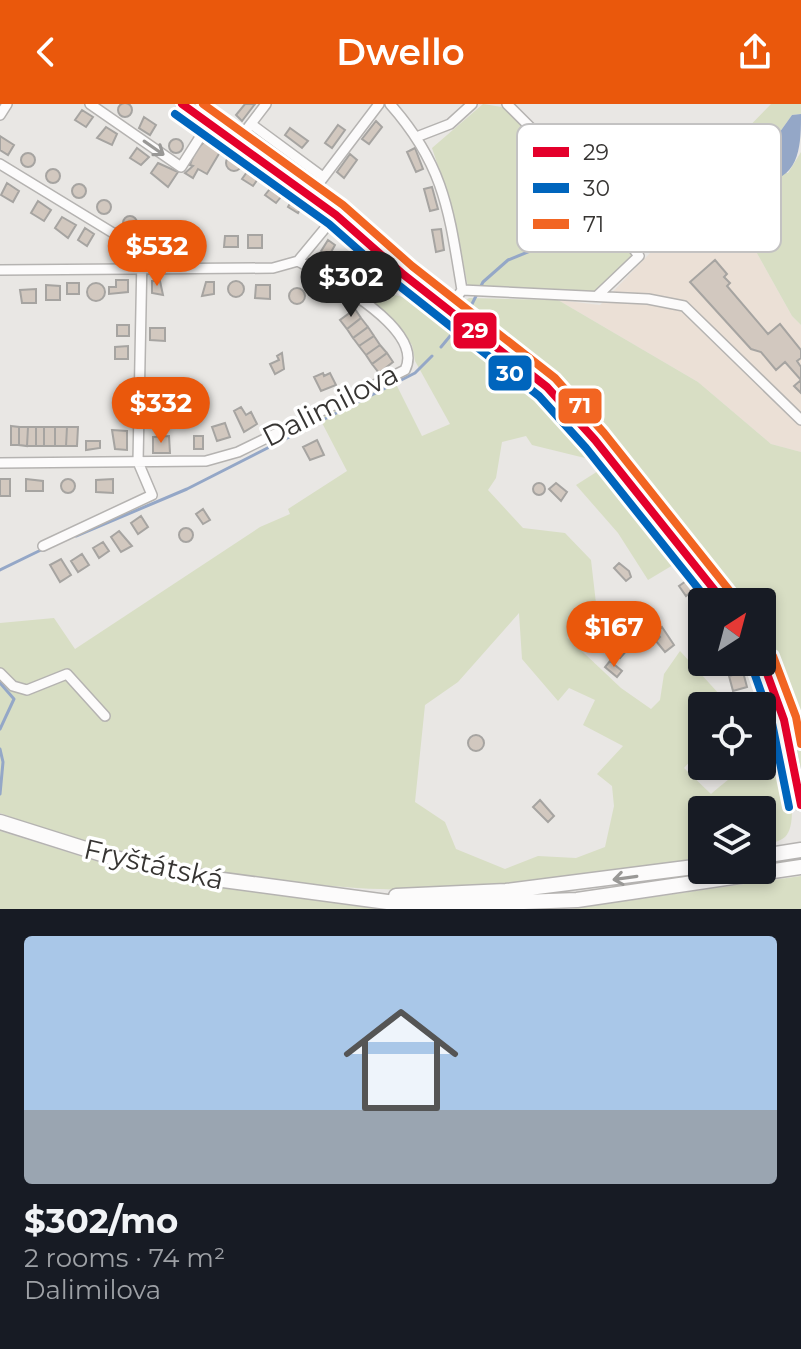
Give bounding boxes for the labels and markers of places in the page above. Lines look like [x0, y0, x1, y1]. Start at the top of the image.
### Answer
pin: $532 [110, 220, 204, 288]
pin: $302 [304, 251, 398, 319]
pin: $332 [114, 377, 208, 445]
pin: $167 [567, 601, 661, 669]

